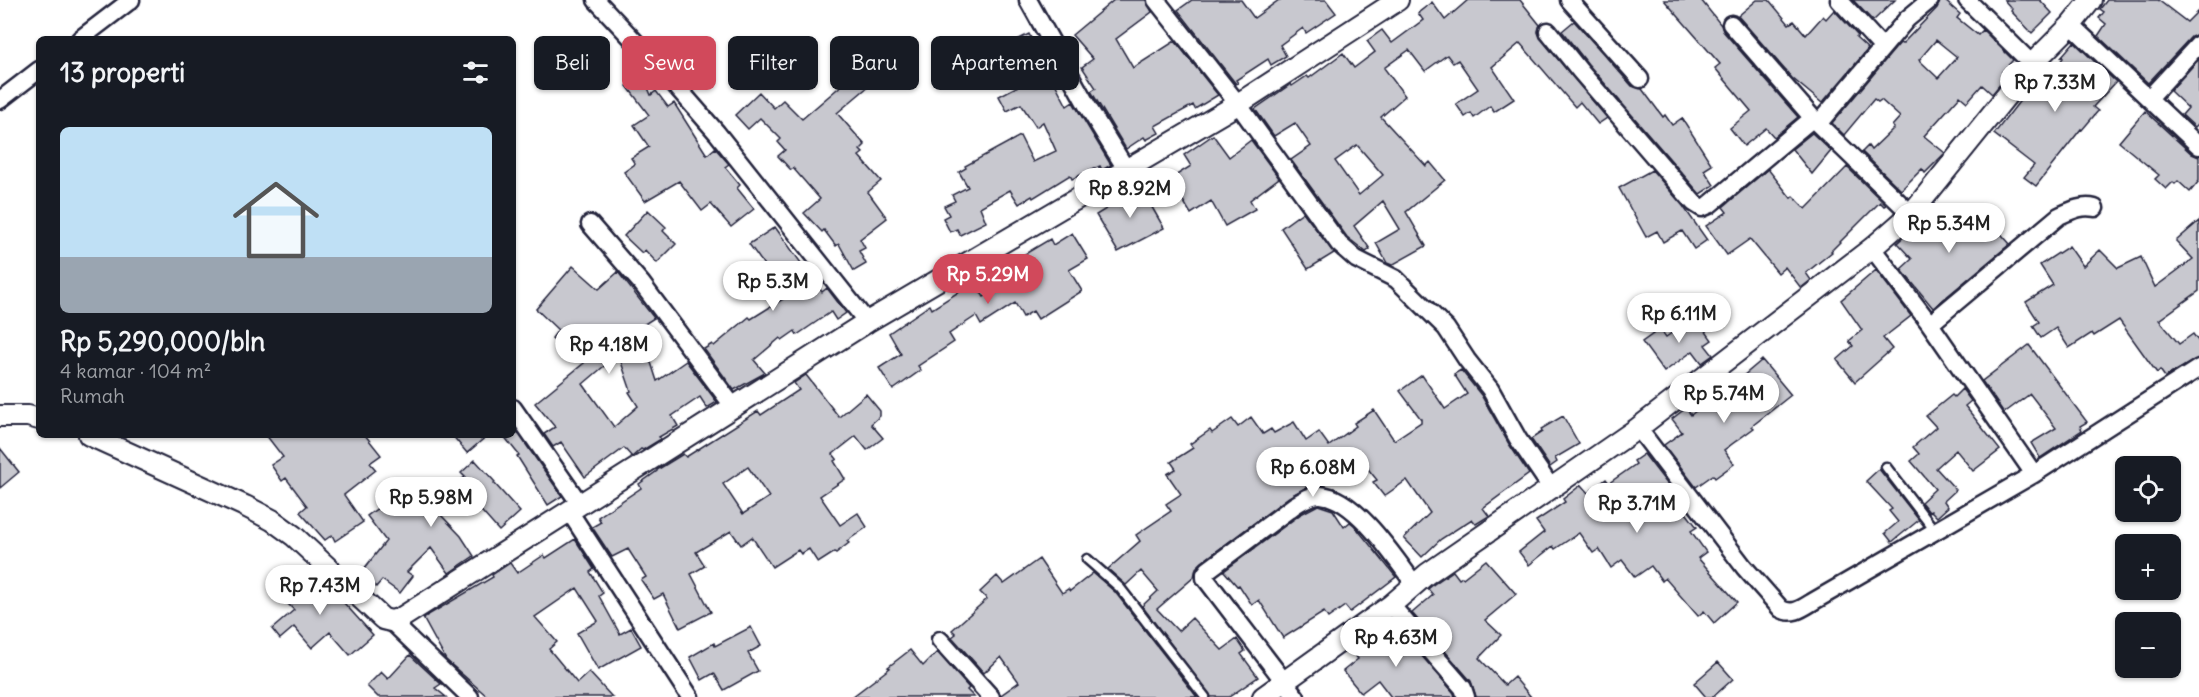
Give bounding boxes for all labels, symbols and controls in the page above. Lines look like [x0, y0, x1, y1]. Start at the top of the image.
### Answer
chip: Beli [534, 36, 610, 90]
chip: Sewa [622, 36, 716, 90]
chip: Filter [728, 36, 818, 90]
chip: Baru [830, 36, 919, 90]
chip: Apartemen [931, 36, 1079, 90]
text: 13 properti [60, 56, 185, 89]
icon: filters [459, 56, 492, 89]
pin: Rp 7.33M [1993, 62, 2117, 113]
text: Rp 7.33M [2014, 69, 2096, 94]
icon: home [222, 166, 330, 274]
pin: Rp 8.92M [1068, 168, 1192, 219]
text: Rp 8.92M [1088, 175, 1172, 200]
pin: Rp 5.34M [1887, 203, 2011, 254]
text: Rp 5.34M [1907, 210, 1991, 235]
pin: Rp 5.29M [926, 254, 1050, 305]
pin: Rp 5.3M [718, 261, 828, 312]
text: Rp 5.29M [946, 261, 1030, 286]
text: Rp 5.3M [737, 268, 809, 293]
pin: Rp 6.11M [1617, 293, 1741, 344]
text: Rp 6.11M [1641, 300, 1717, 325]
pin: Rp 4.18M [547, 324, 671, 375]
text: Rp 5,290,000/bln [60, 325, 265, 358]
text: Rp 4.18M [569, 331, 649, 356]
text: 4 kamar · 104 m² [60, 358, 211, 383]
pin: Rp 5.74M [1662, 373, 1786, 424]
text: Rp 5.74M [1683, 380, 1765, 405]
text: Rumah [60, 383, 125, 408]
pin: Rp 6.08M [1251, 447, 1375, 498]
text: Rp 6.08M [1270, 454, 1356, 479]
map controls [2115, 456, 2181, 678]
button: locate [2115, 456, 2181, 522]
pin: Rp 5.98M [369, 477, 493, 528]
pin: Rp 3.71M [1575, 483, 1699, 534]
text: Rp 5.98M [389, 484, 473, 509]
text: Rp 3.71M [1598, 490, 1676, 515]
button: + [2115, 534, 2181, 600]
pin: Rp 7.43M [258, 565, 382, 616]
text: Rp 7.43M [279, 572, 361, 597]
button: − [2115, 612, 2181, 678]
pin: Rp 4.63M [1334, 617, 1458, 668]
text: Rp 4.63M [1354, 624, 1438, 649]

